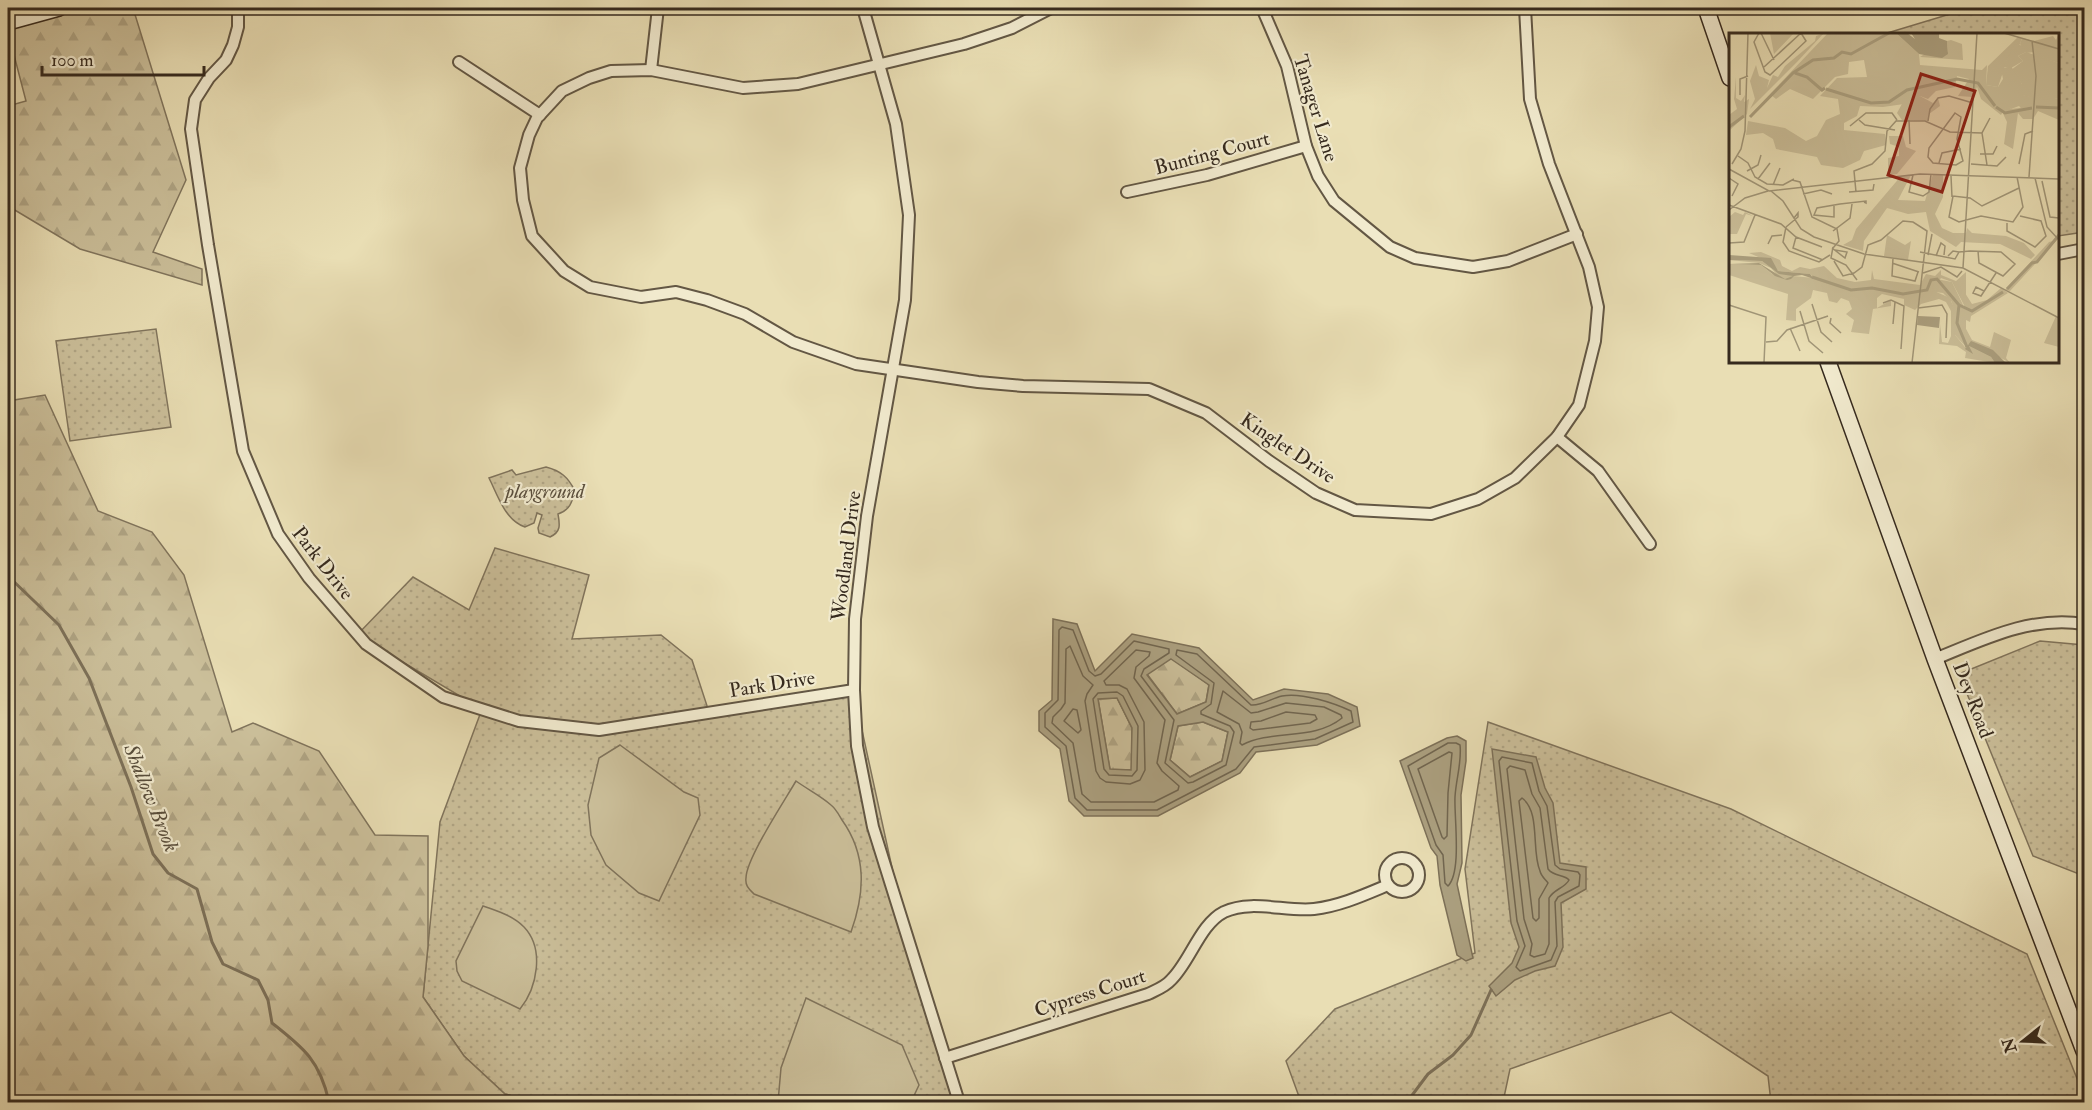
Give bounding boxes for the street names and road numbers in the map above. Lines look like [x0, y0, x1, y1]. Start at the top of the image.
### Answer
street label: Tanager Lane [1288, 51, 1344, 165]
street label: Bunting Court [1152, 125, 1273, 180]
street label: Kinglet Drive [1236, 407, 1340, 489]
street label: Woodland Drive [825, 489, 866, 624]
street label: Park Drive [287, 521, 359, 605]
street label: Dey Road [1947, 658, 1999, 742]
street label: Park Drive [727, 665, 817, 703]
street label: Cypress Court [1031, 963, 1150, 1024]

